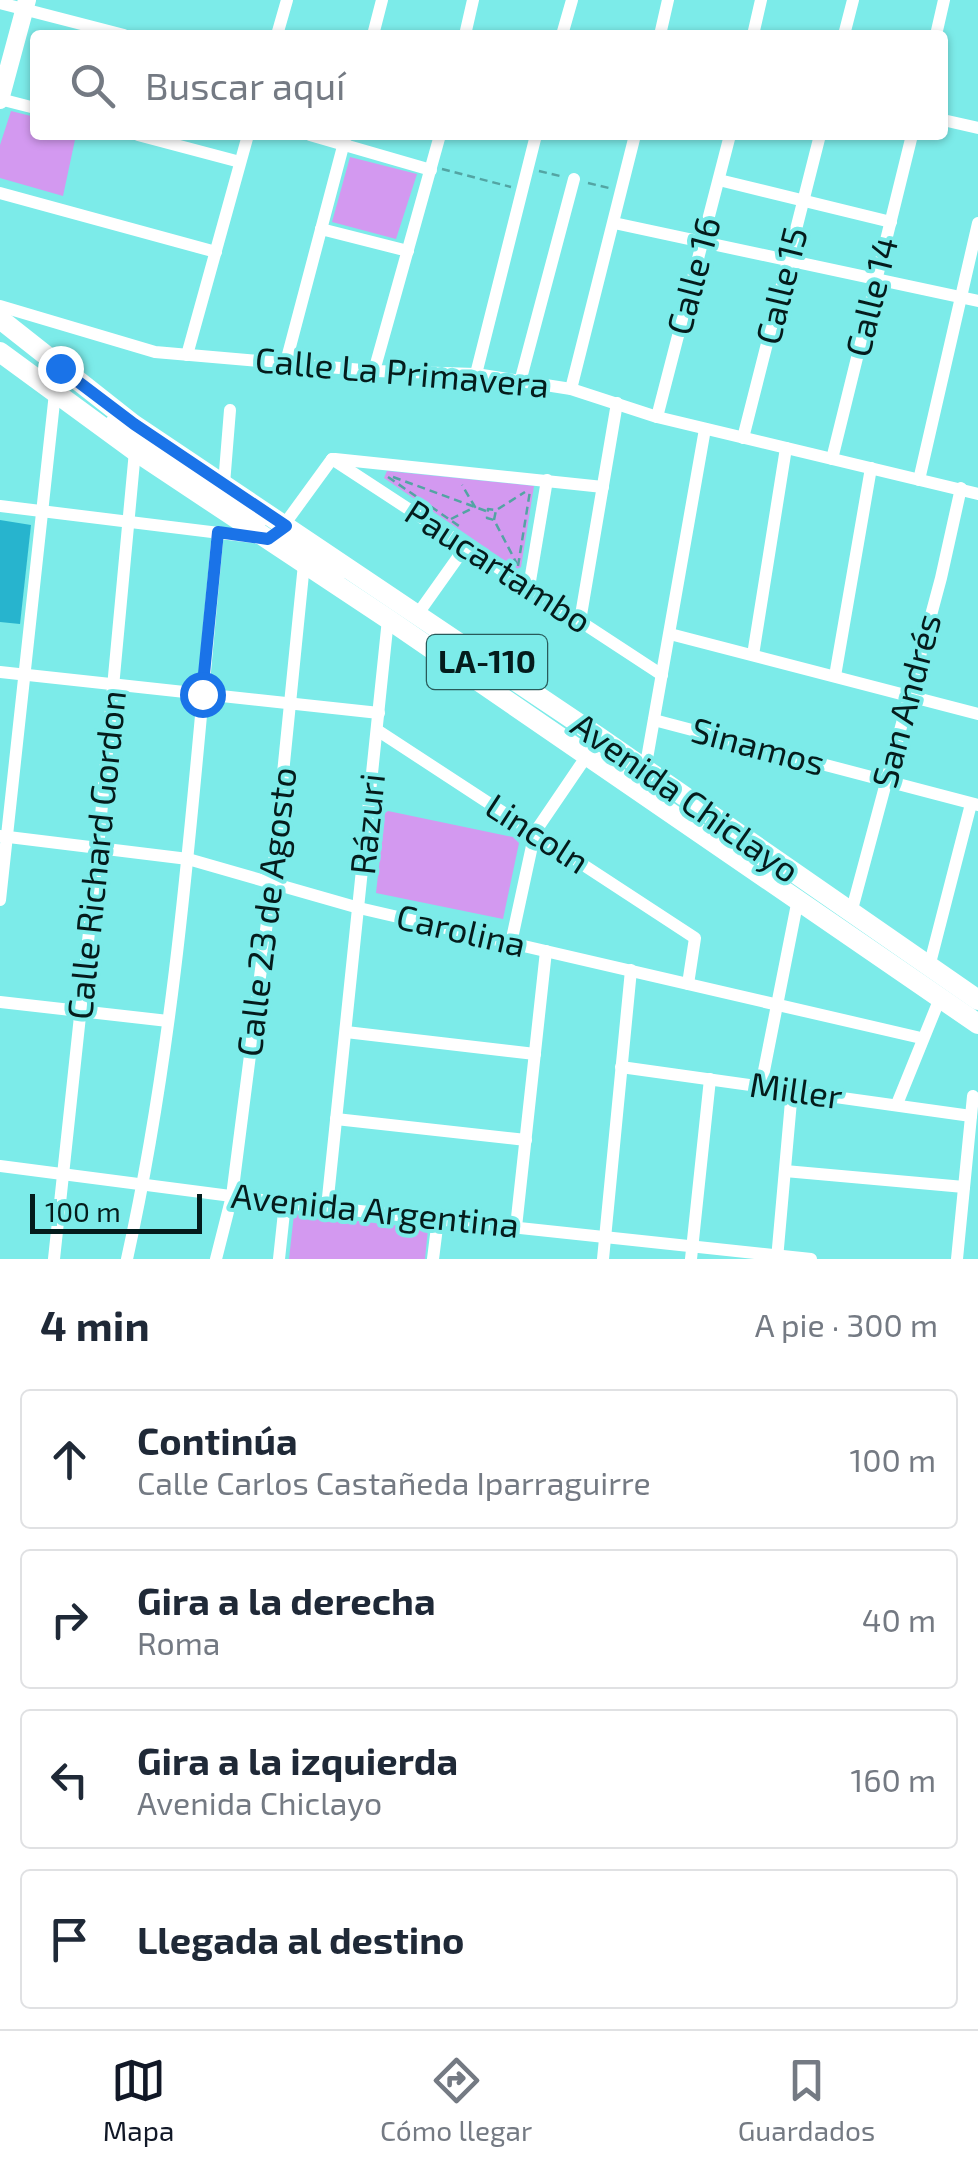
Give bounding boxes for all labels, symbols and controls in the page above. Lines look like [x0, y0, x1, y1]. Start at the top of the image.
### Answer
search box [30, 30, 948, 140]
icon: search [65, 58, 120, 113]
text: Buscar aquí [145, 62, 346, 108]
street label: Calle 16 [656, 212, 728, 339]
street label: Calle 15 [745, 223, 815, 348]
street label: Calle 14 [835, 232, 905, 361]
street label: Calle La Primavera [253, 337, 551, 405]
route end [38, 346, 84, 392]
street label: Paucartambo [398, 490, 600, 641]
street label: San Andrés [862, 609, 948, 792]
road number: LA-110 [427, 635, 547, 689]
route start [180, 672, 226, 718]
street label: Calle Richard Gordon [57, 688, 133, 1022]
street label: Avenida Chiclayo [564, 702, 808, 890]
street label: Sinamos [687, 707, 830, 783]
street label: Calle 23 de Agosto [226, 765, 304, 1059]
street label: Rázuri [340, 771, 392, 876]
street label: Lincoln [479, 784, 598, 881]
street label: Carolina [393, 894, 530, 964]
street label: Miller [747, 1062, 845, 1116]
street label: Avenida Argentina [229, 1173, 521, 1245]
scale bar [30, 1189, 202, 1234]
text: 100 m [45, 1194, 121, 1228]
text: 4 min [40, 1299, 150, 1349]
text: A pie · 300 m [755, 1305, 938, 1343]
text: Continúa [137, 1417, 298, 1463]
icon: ahead [42, 1432, 97, 1487]
text: 100 m [850, 1440, 936, 1478]
text: Calle Carlos Castañeda Iparraguirre [137, 1463, 651, 1501]
text: Gira a la derecha [137, 1577, 436, 1623]
icon: right [42, 1592, 97, 1647]
text: 40 m [862, 1600, 936, 1638]
text: Roma [137, 1623, 220, 1661]
text: Gira a la izquierda [137, 1737, 458, 1783]
icon: left [42, 1752, 97, 1807]
text: 160 m [850, 1760, 936, 1798]
text: Avenida Chiclayo [137, 1783, 382, 1821]
icon: arrive [42, 1912, 97, 1967]
text: Llegada al destino [137, 1916, 465, 1962]
tab: Mapa [103, 2053, 174, 2147]
tab: Cómo llegar [380, 2053, 532, 2147]
tab: Guardados [738, 2053, 875, 2147]

